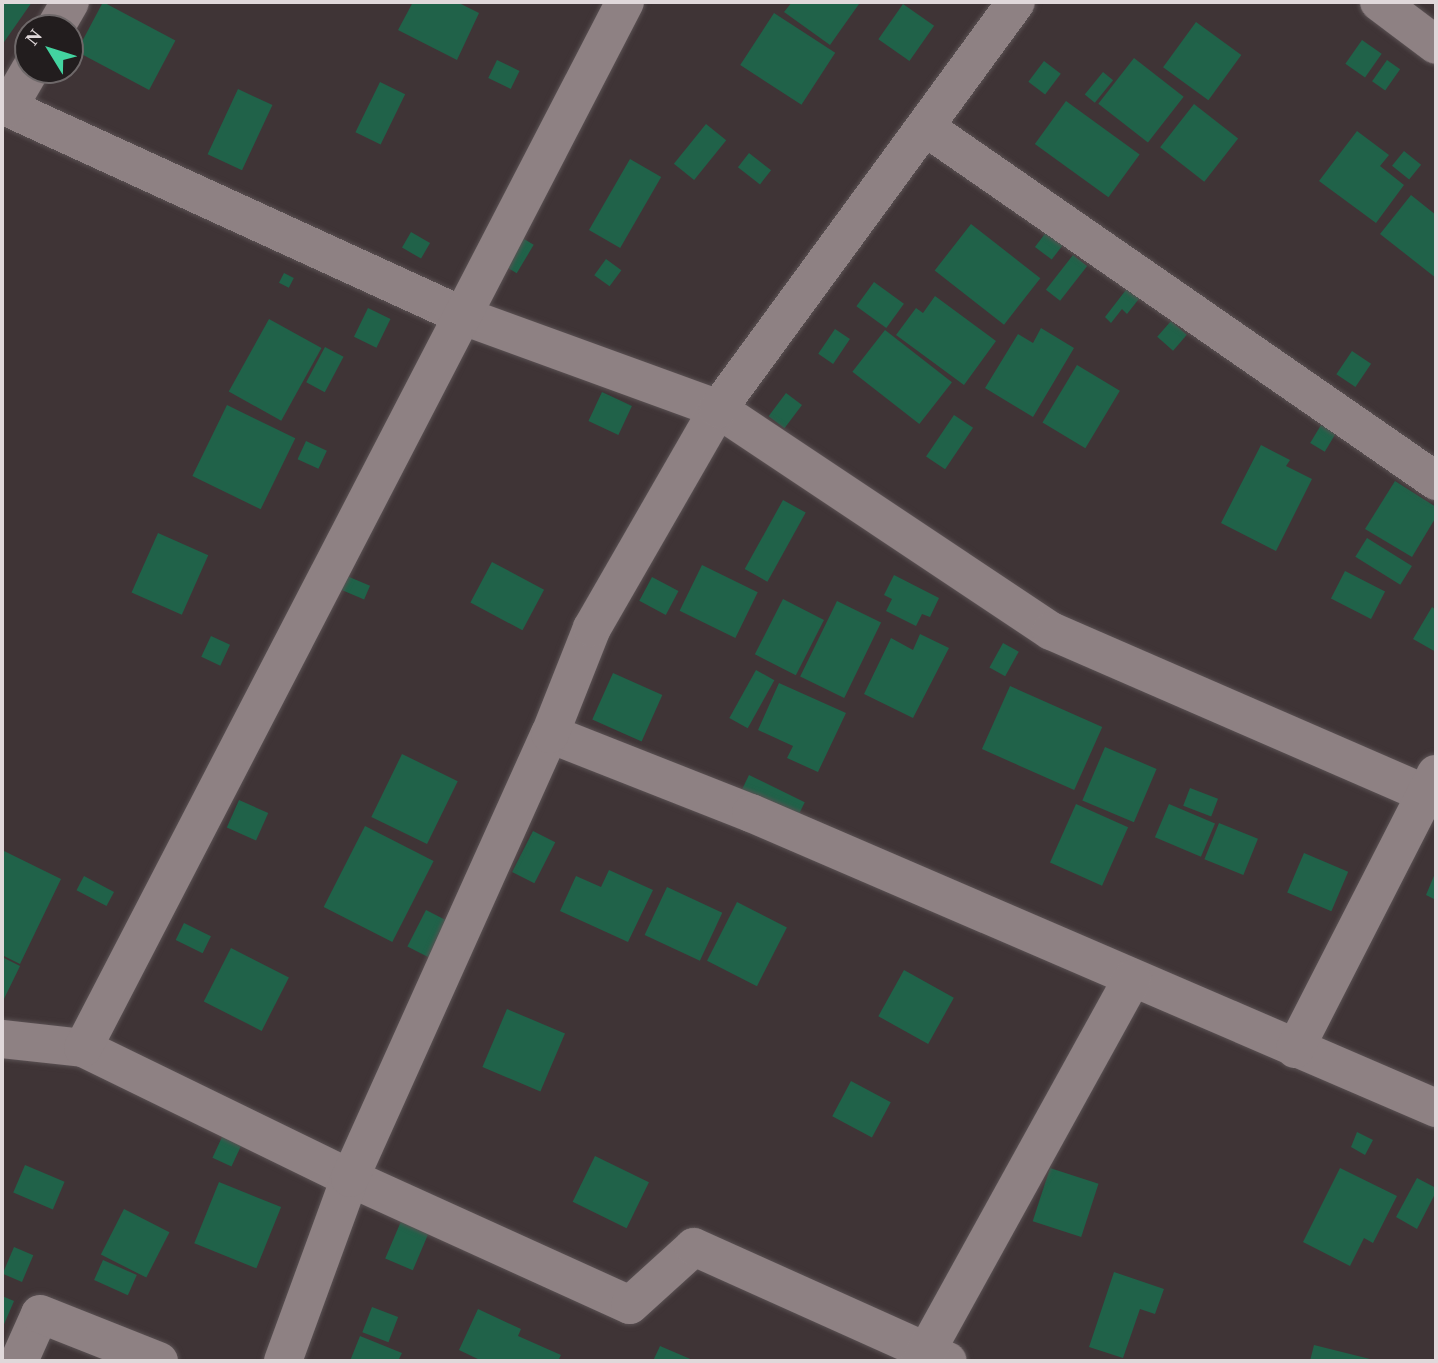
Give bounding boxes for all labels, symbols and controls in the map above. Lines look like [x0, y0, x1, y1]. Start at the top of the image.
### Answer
north arrow [14, 14, 84, 84]
text: N [21, 25, 46, 49]

